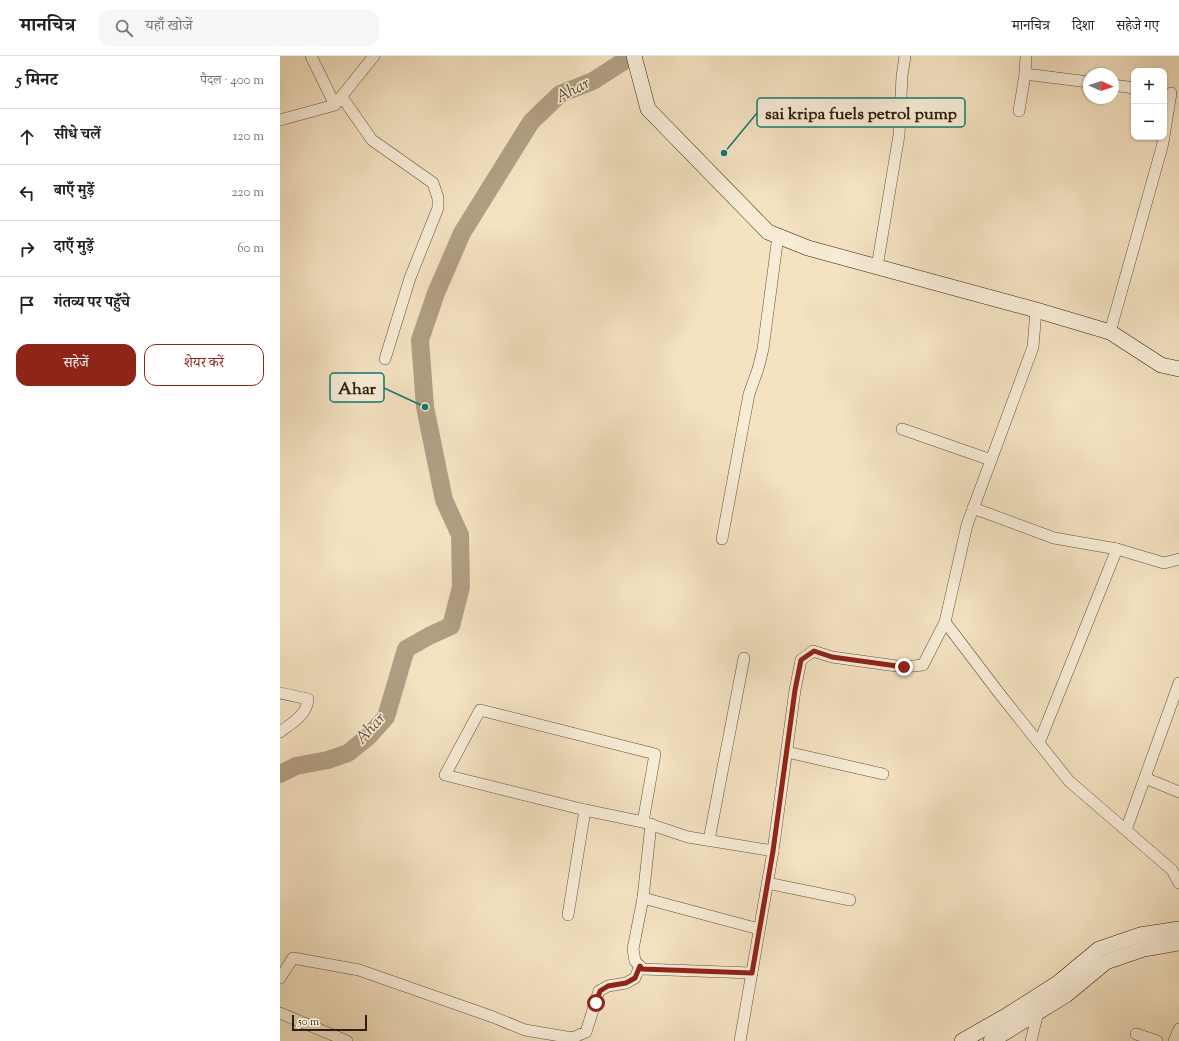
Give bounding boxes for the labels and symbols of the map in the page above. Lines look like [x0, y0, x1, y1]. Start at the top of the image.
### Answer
north arrow [1083, 68, 1119, 104]
water label: Ahar [551, 72, 595, 110]
callout: sai kripa fuels petrol pump [757, 98, 965, 127]
text: sai kripa fuels petrol pump [765, 103, 958, 127]
callout: Ahar [330, 373, 384, 402]
text: Ahar [338, 378, 376, 402]
route end [895, 658, 913, 676]
water label: Ahar [350, 708, 392, 750]
route start [587, 994, 605, 1012]
scale bar [292, 1013, 367, 1032]

